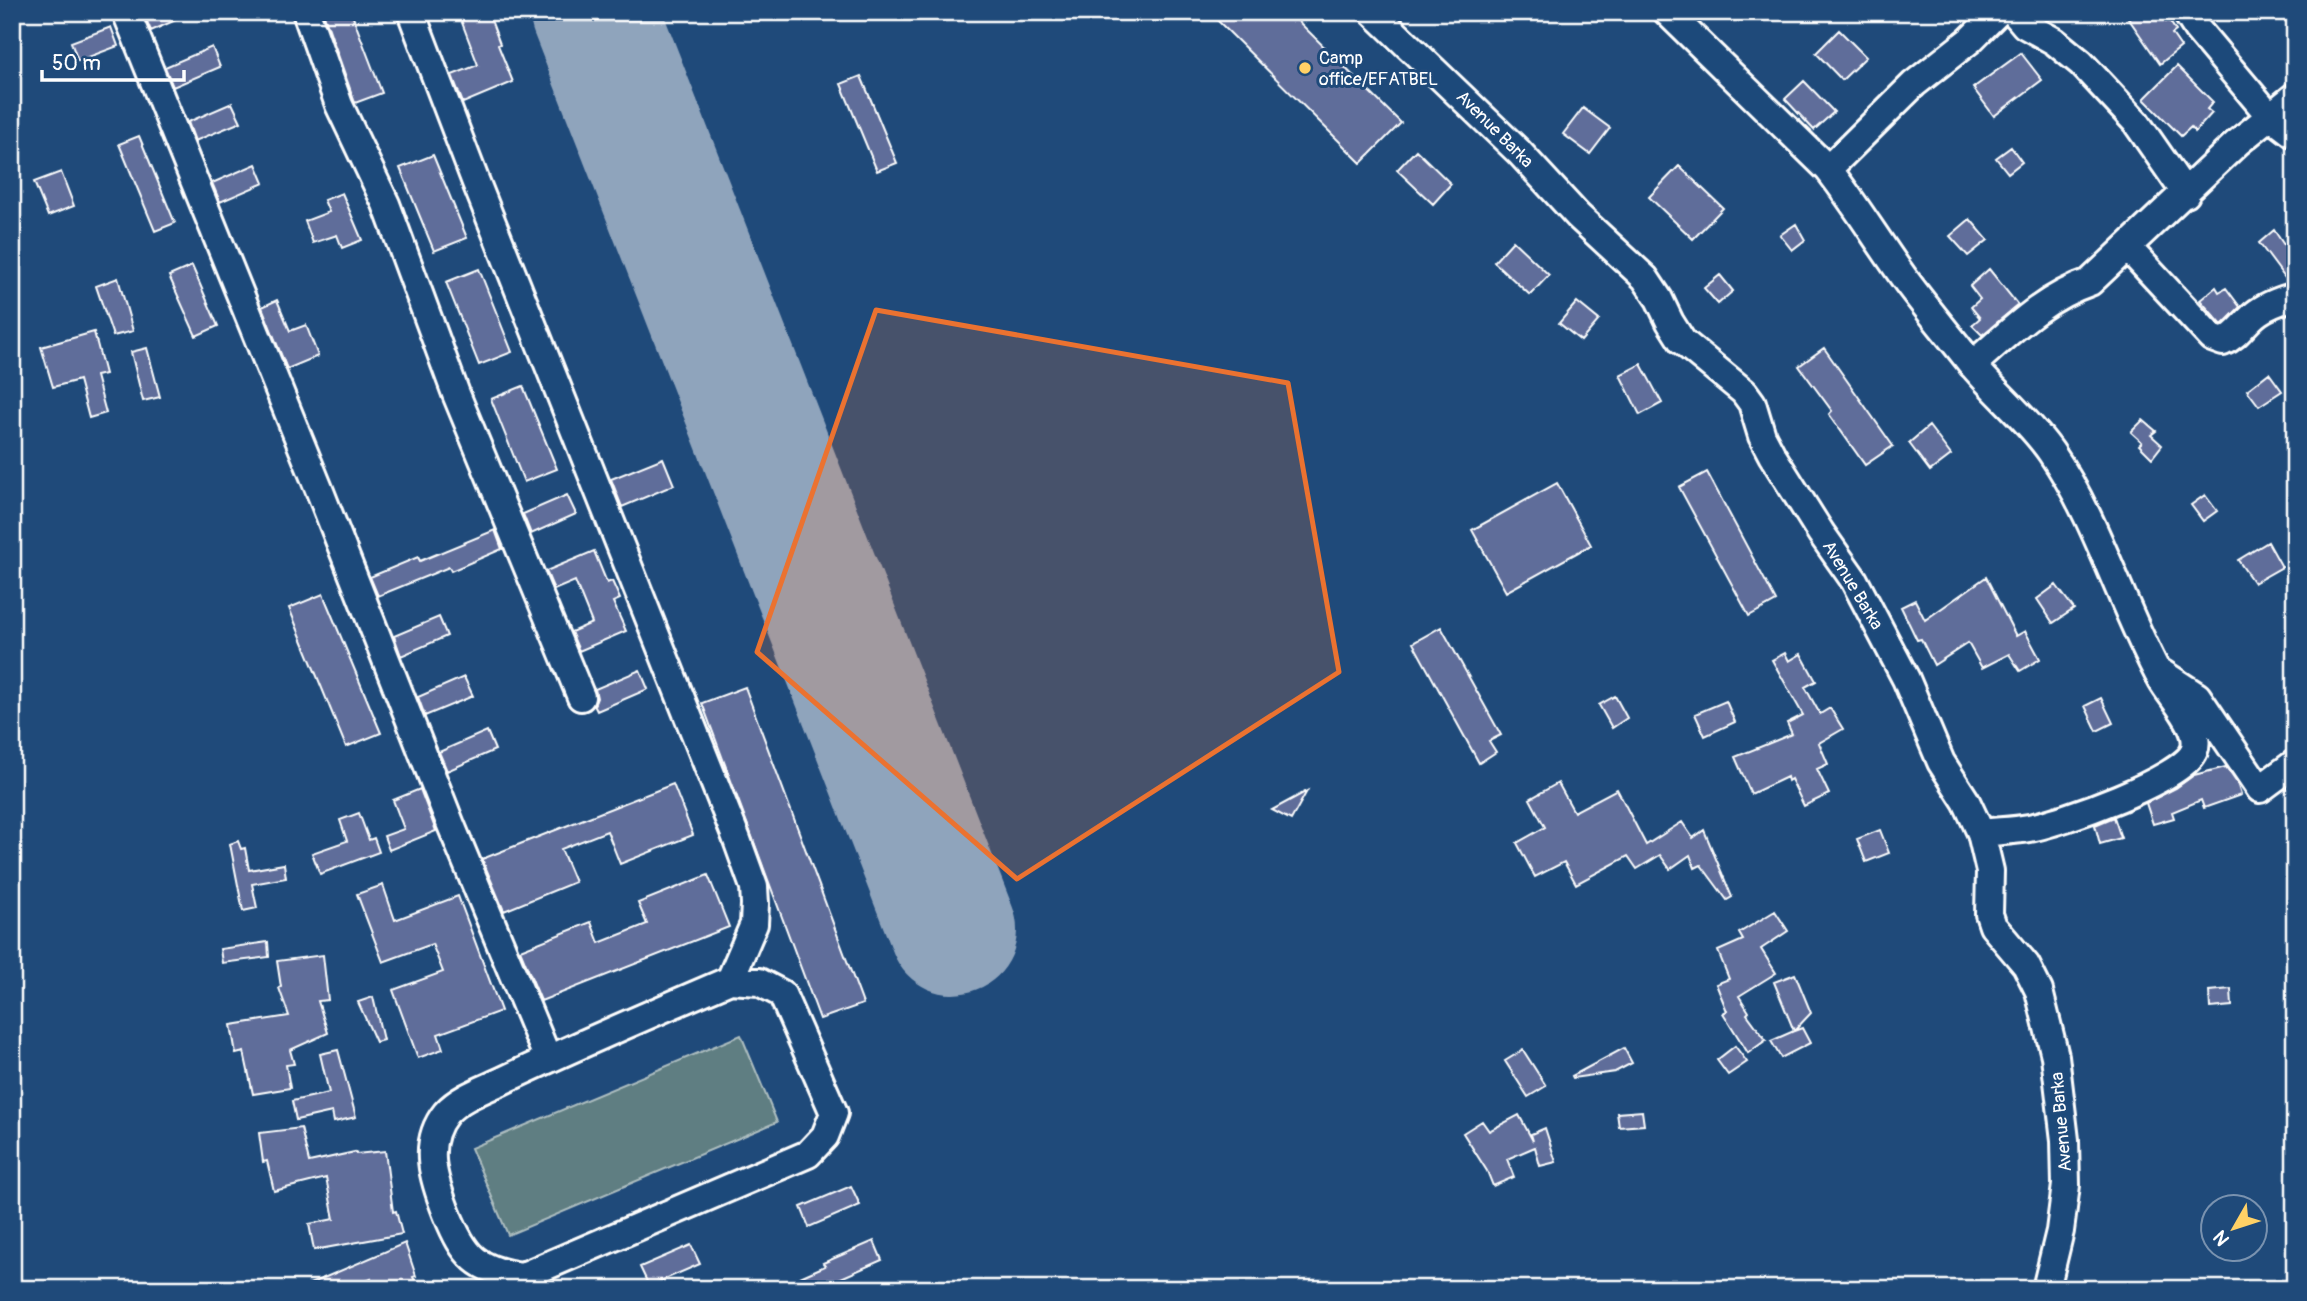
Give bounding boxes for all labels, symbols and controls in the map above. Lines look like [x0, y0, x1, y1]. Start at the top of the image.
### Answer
scale bar [42, 38, 184, 82]
place label: Camp office/EFATBEL [1319, 47, 1438, 91]
text: 50 m [52, 50, 101, 77]
marker: Camp office/EFATBEL [1297, 60, 1313, 76]
street label: Avenue Barka [1451, 86, 1538, 173]
street label: Avenue Barka [1817, 536, 1888, 634]
street label: Avenue Barka [2046, 1071, 2077, 1173]
north arrow [2198, 1192, 2268, 1262]
text: N [2208, 1225, 2235, 1251]

